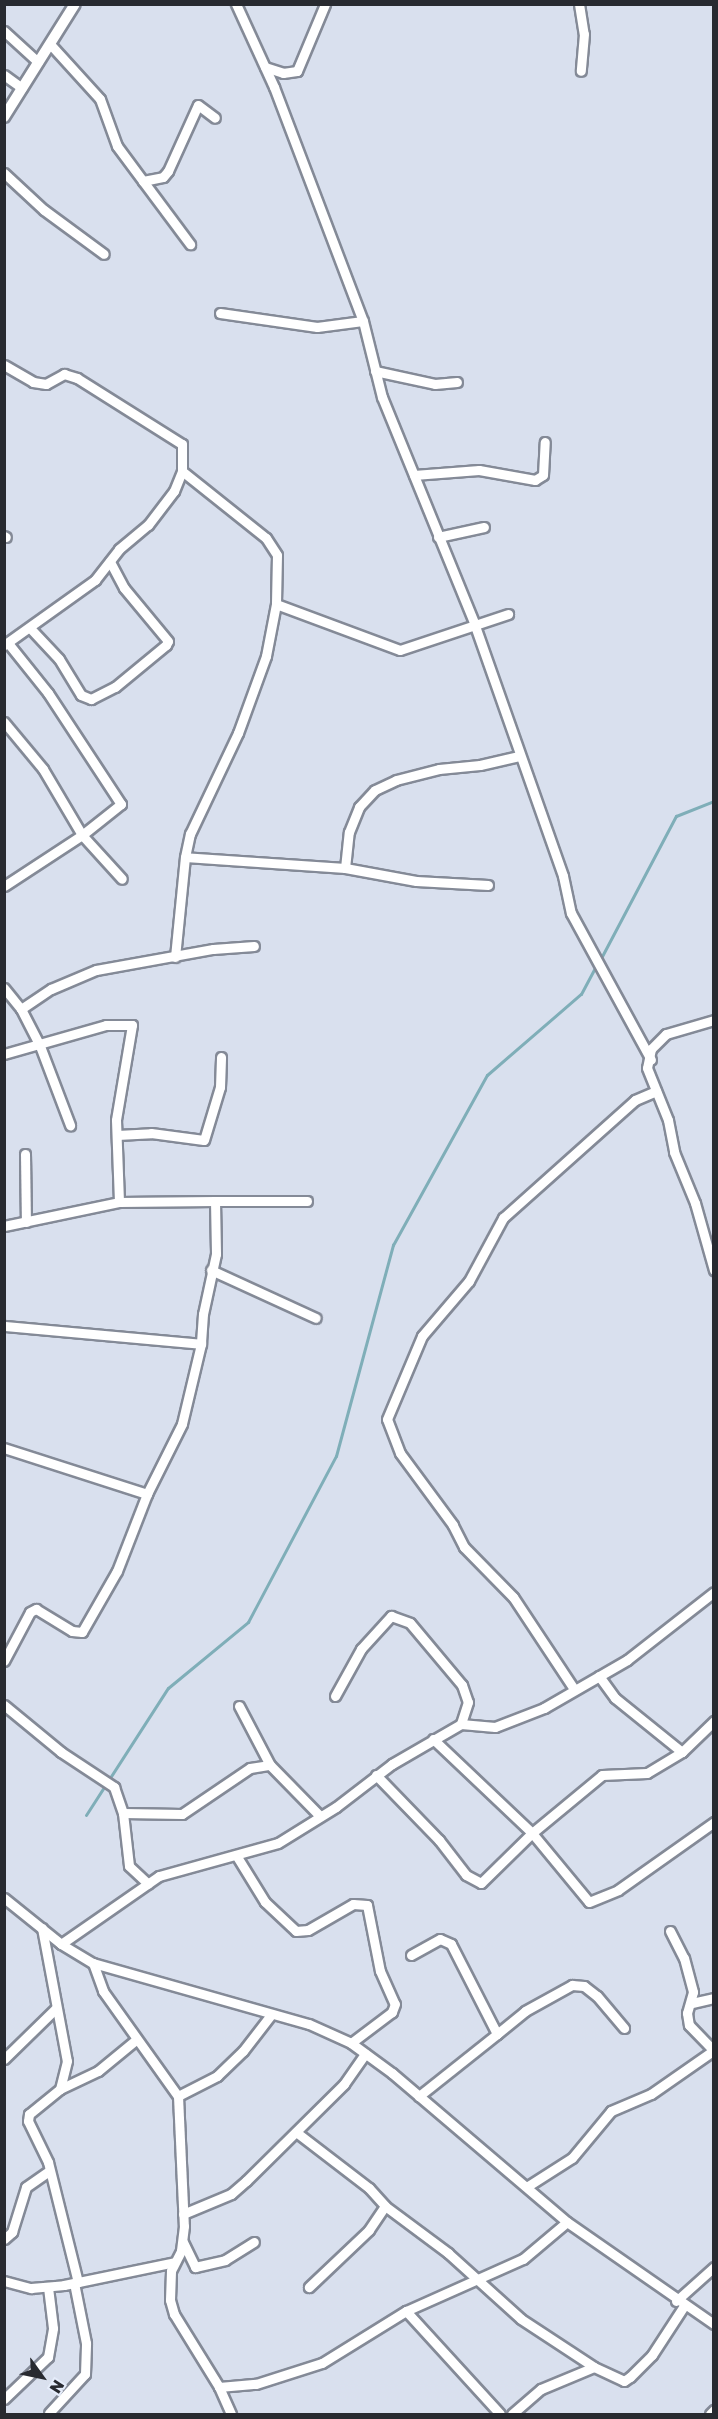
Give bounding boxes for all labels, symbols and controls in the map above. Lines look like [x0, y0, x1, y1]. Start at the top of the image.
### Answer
north arrow [12, 2347, 72, 2407]
text: N [45, 2376, 69, 2397]

